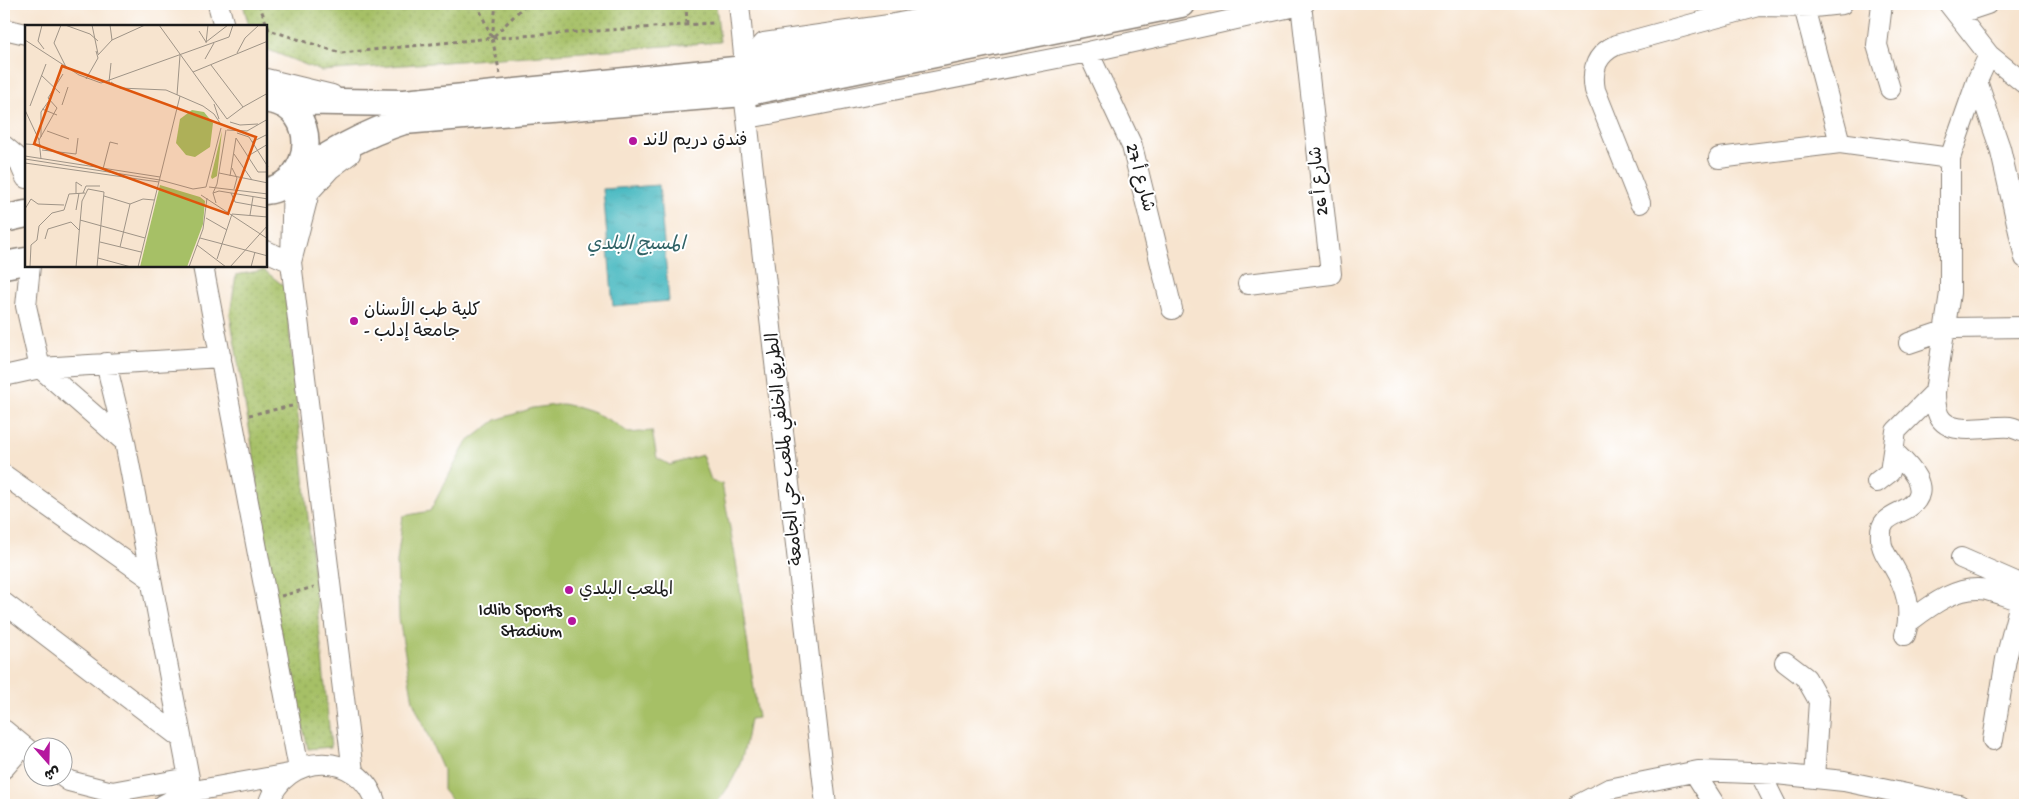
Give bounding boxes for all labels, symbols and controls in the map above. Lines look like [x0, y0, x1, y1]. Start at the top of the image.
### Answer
inset map [25, 25, 268, 268]
place label: فندق دريم لاند [643, 131, 747, 153]
marker: فندق دريم لاند [627, 135, 639, 147]
street label: شارع أ 27 [1120, 141, 1160, 215]
street label: شارع أ 26 [1304, 145, 1334, 217]
water label: المسبح البلدي [587, 234, 688, 257]
place label: كلية طب الأسنان - جامعة إدلب [364, 297, 481, 343]
marker: كلية طب الأسنان - جامعة إدلب [348, 315, 360, 327]
street label: الطريق الخلفي لملعب حي الجامعة [763, 331, 812, 567]
place label: الملعب البلدي [579, 580, 673, 601]
marker: الملعب البلدي [563, 584, 575, 596]
place label: Idlib Sports Stadium [479, 601, 563, 643]
marker: Idlib Sports Stadium [566, 615, 578, 627]
north arrow [22, 736, 72, 786]
text: ش [41, 761, 62, 782]

